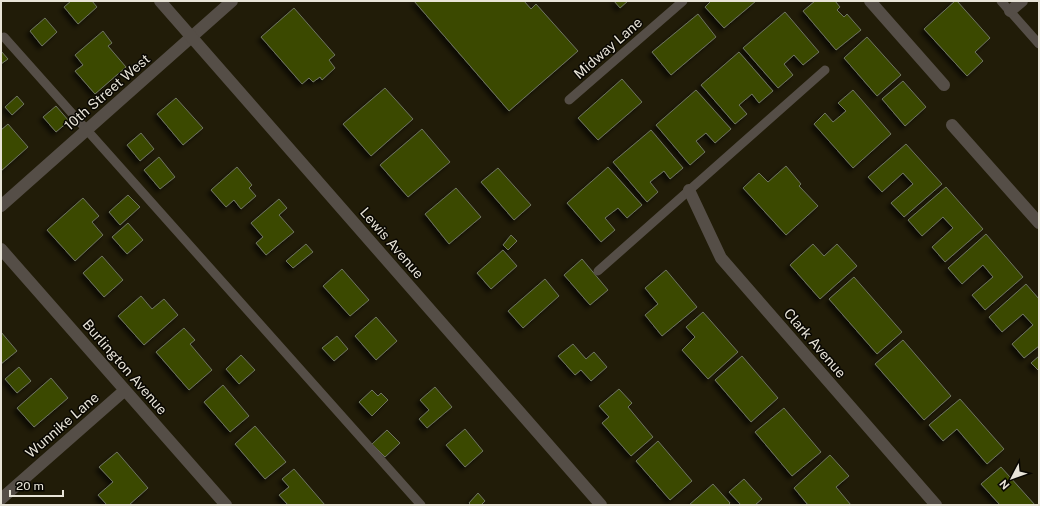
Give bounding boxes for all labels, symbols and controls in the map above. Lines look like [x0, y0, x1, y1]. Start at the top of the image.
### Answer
street label: Midway Lane [571, 14, 645, 82]
street label: 10th Street West [61, 50, 153, 134]
street label: Lewis Avenue [357, 204, 427, 282]
street label: Clark Avenue [781, 305, 849, 381]
street label: Burlington Avenue [79, 316, 171, 418]
street label: Wunnike Lane [22, 389, 102, 461]
north arrow [992, 458, 1032, 498]
scale bar [10, 472, 63, 498]
text: N [997, 477, 1012, 492]
text: 20 m [16, 479, 44, 493]

